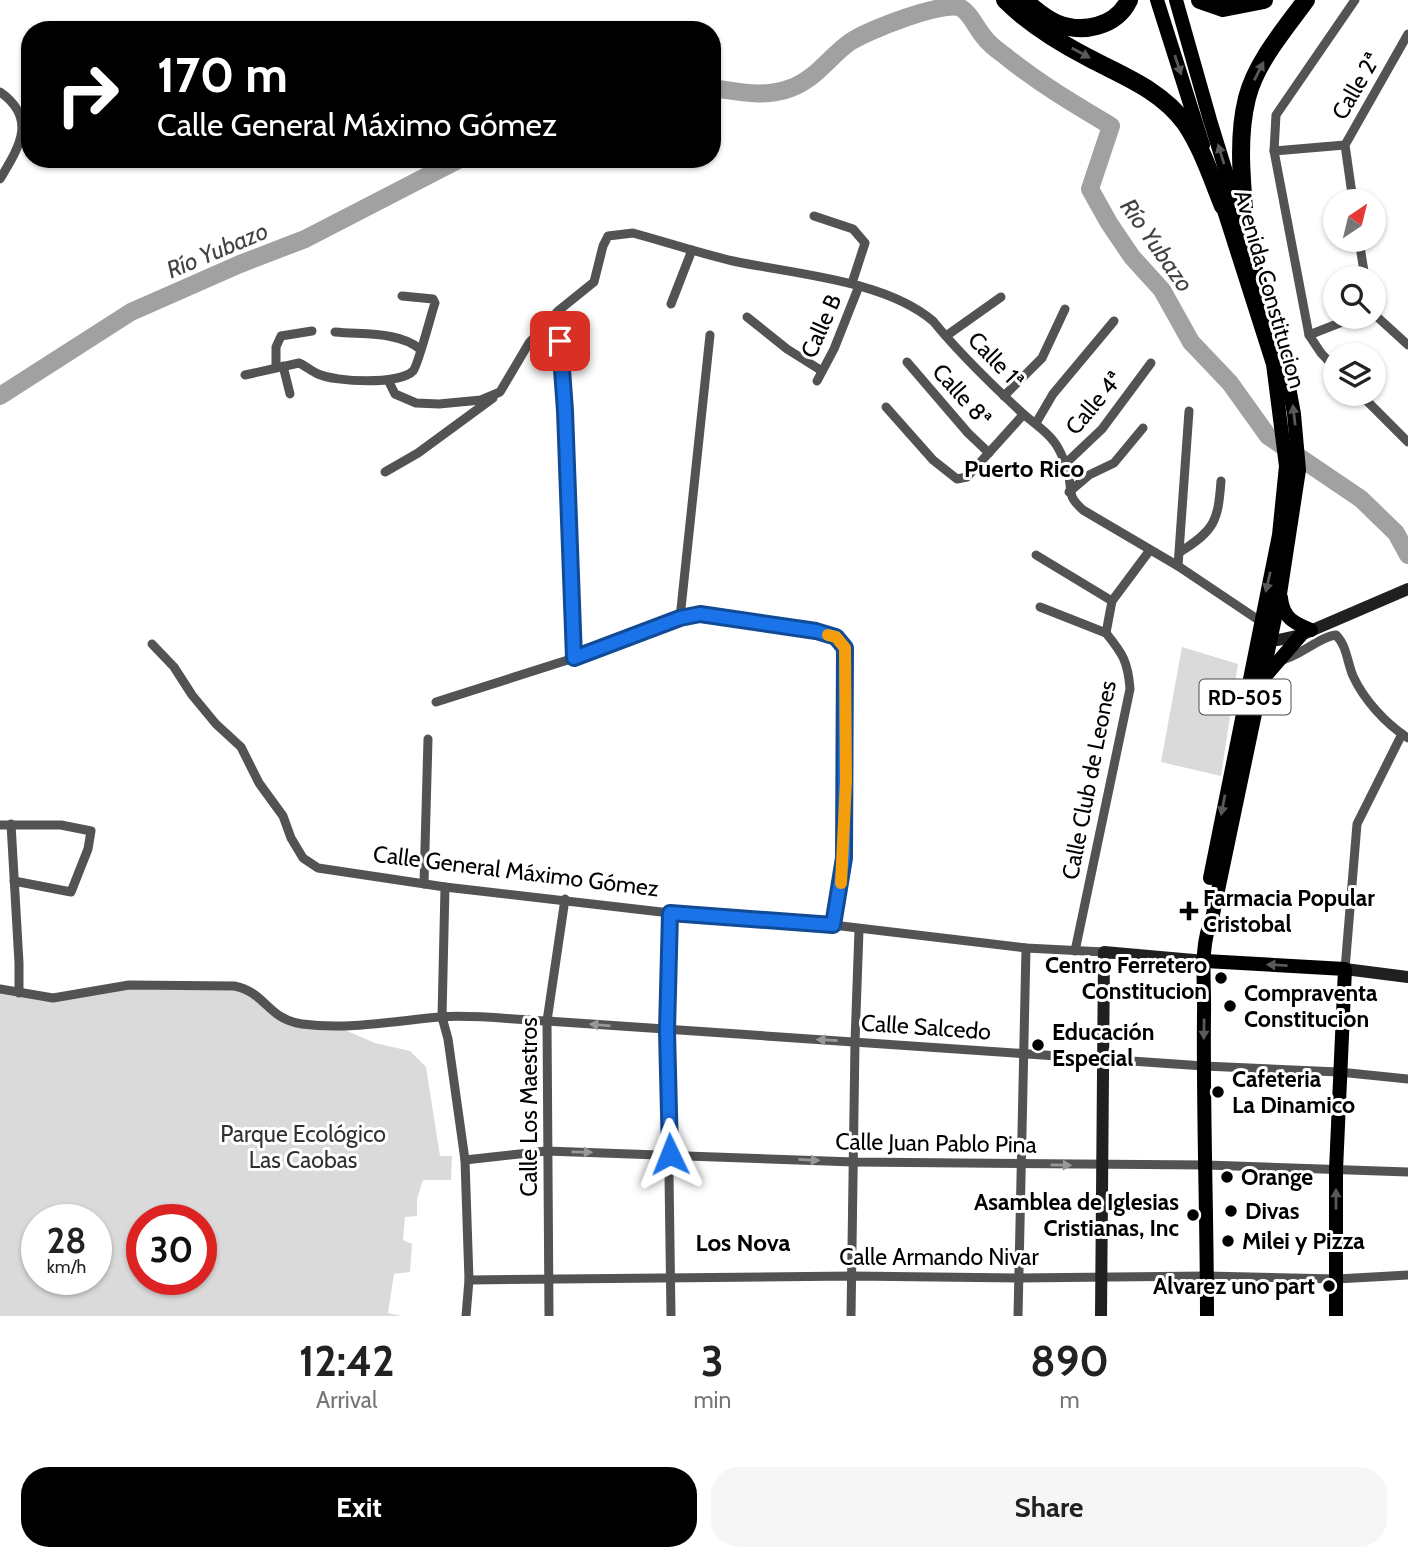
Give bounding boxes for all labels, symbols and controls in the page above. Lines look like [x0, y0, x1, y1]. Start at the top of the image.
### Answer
text: 170 m [157, 45, 288, 104]
one-way arrow [1071, 47, 1091, 59]
street label: Calle 2ª [1326, 47, 1386, 125]
icon: right [42, 49, 133, 140]
one-way arrow [1173, 55, 1184, 76]
one-way arrow [1253, 61, 1265, 81]
text: Calle General Máximo Gómez [157, 105, 557, 144]
one-way arrow [1215, 144, 1225, 165]
street label: Avenida Constitucion [1228, 187, 1312, 391]
north arrow [1323, 189, 1386, 252]
map controls [1323, 189, 1386, 406]
water label: Río Yubazo [1114, 193, 1200, 297]
water label: Río Yubazo [162, 216, 272, 284]
button: search [1323, 266, 1386, 329]
street label: Calle B [795, 290, 847, 362]
pin [530, 311, 590, 371]
icon: arrive [541, 322, 579, 360]
street label: Calle 1ª [962, 326, 1030, 394]
button: layers [1323, 343, 1386, 406]
street label: Calle 8ª [927, 358, 997, 432]
street label: Calle 4ª [1059, 366, 1129, 440]
one-way arrow [1288, 404, 1299, 426]
district label: Puerto Rico [964, 454, 1084, 483]
one-way arrow [1263, 571, 1274, 593]
street label: Calle Club de Leones [1056, 678, 1122, 882]
road number: RD-505 [1200, 680, 1290, 714]
one-way arrow [1218, 794, 1229, 816]
street label: Calle General Máximo Gómez [372, 840, 661, 902]
place label: Farmacia Popular Cristobal [1203, 884, 1375, 938]
marker: Farmacia Popular Cristobal [1181, 903, 1197, 919]
place label: Centro Ferretero Constitucion [1045, 951, 1207, 1005]
one-way arrow [1266, 959, 1288, 970]
marker: Centro Ferretero Constitucion [1213, 970, 1229, 986]
place label: Compraventa Constitucion [1244, 979, 1378, 1033]
marker: Compraventa Constitucion [1222, 998, 1238, 1014]
street label: Calle Salcedo [860, 1008, 992, 1046]
street label: Calle Los Maestros [515, 1017, 543, 1197]
place label: Educación Especial [1052, 1018, 1154, 1072]
one-way arrow [1198, 1018, 1210, 1040]
one-way arrow [588, 1019, 610, 1030]
one-way arrow [815, 1034, 837, 1045]
marker: Educación Especial [1030, 1037, 1046, 1053]
place label: Cafeteria La Dinamico [1232, 1065, 1355, 1119]
marker: Cafeteria La Dinamico [1210, 1084, 1226, 1100]
position arrow [633, 1117, 707, 1191]
park label: Parque Ecológico Las Caobas [220, 1120, 386, 1174]
street label: Calle Juan Pablo Pina [835, 1127, 1037, 1159]
one-way arrow [571, 1146, 593, 1158]
one-way arrow [798, 1155, 820, 1166]
one-way arrow [1050, 1159, 1072, 1170]
place label: Orange [1241, 1163, 1313, 1191]
marker: Orange [1219, 1169, 1235, 1185]
place label: Asamblea de Iglesias Cristianas, Inc [974, 1188, 1179, 1242]
one-way arrow [1330, 1188, 1342, 1210]
place label: Divas [1245, 1197, 1300, 1225]
marker: Divas [1223, 1203, 1239, 1219]
speed limit sign: 30 [126, 1204, 217, 1295]
marker: Asamblea de Iglesias Cristianas, Inc [1185, 1207, 1201, 1223]
text: 28 [47, 1219, 86, 1262]
place label: Milei y Pizza [1242, 1227, 1365, 1255]
district label: Los Nova [696, 1228, 791, 1257]
marker: Milei y Pizza [1220, 1233, 1236, 1249]
street label: Calle Armando Nivar [839, 1243, 1039, 1271]
text: km/h [47, 1256, 86, 1278]
place label: Alvarez uno part [1153, 1272, 1315, 1300]
marker: Alvarez uno part [1321, 1278, 1337, 1294]
text: 12:42 [299, 1335, 394, 1387]
text: 3 [701, 1335, 724, 1387]
text: 890 [1030, 1335, 1109, 1387]
text: Arrival [316, 1386, 377, 1414]
text: min [693, 1386, 731, 1414]
text: m [1060, 1386, 1080, 1414]
button: Exit [21, 1467, 697, 1547]
button: Share [711, 1467, 1387, 1547]

